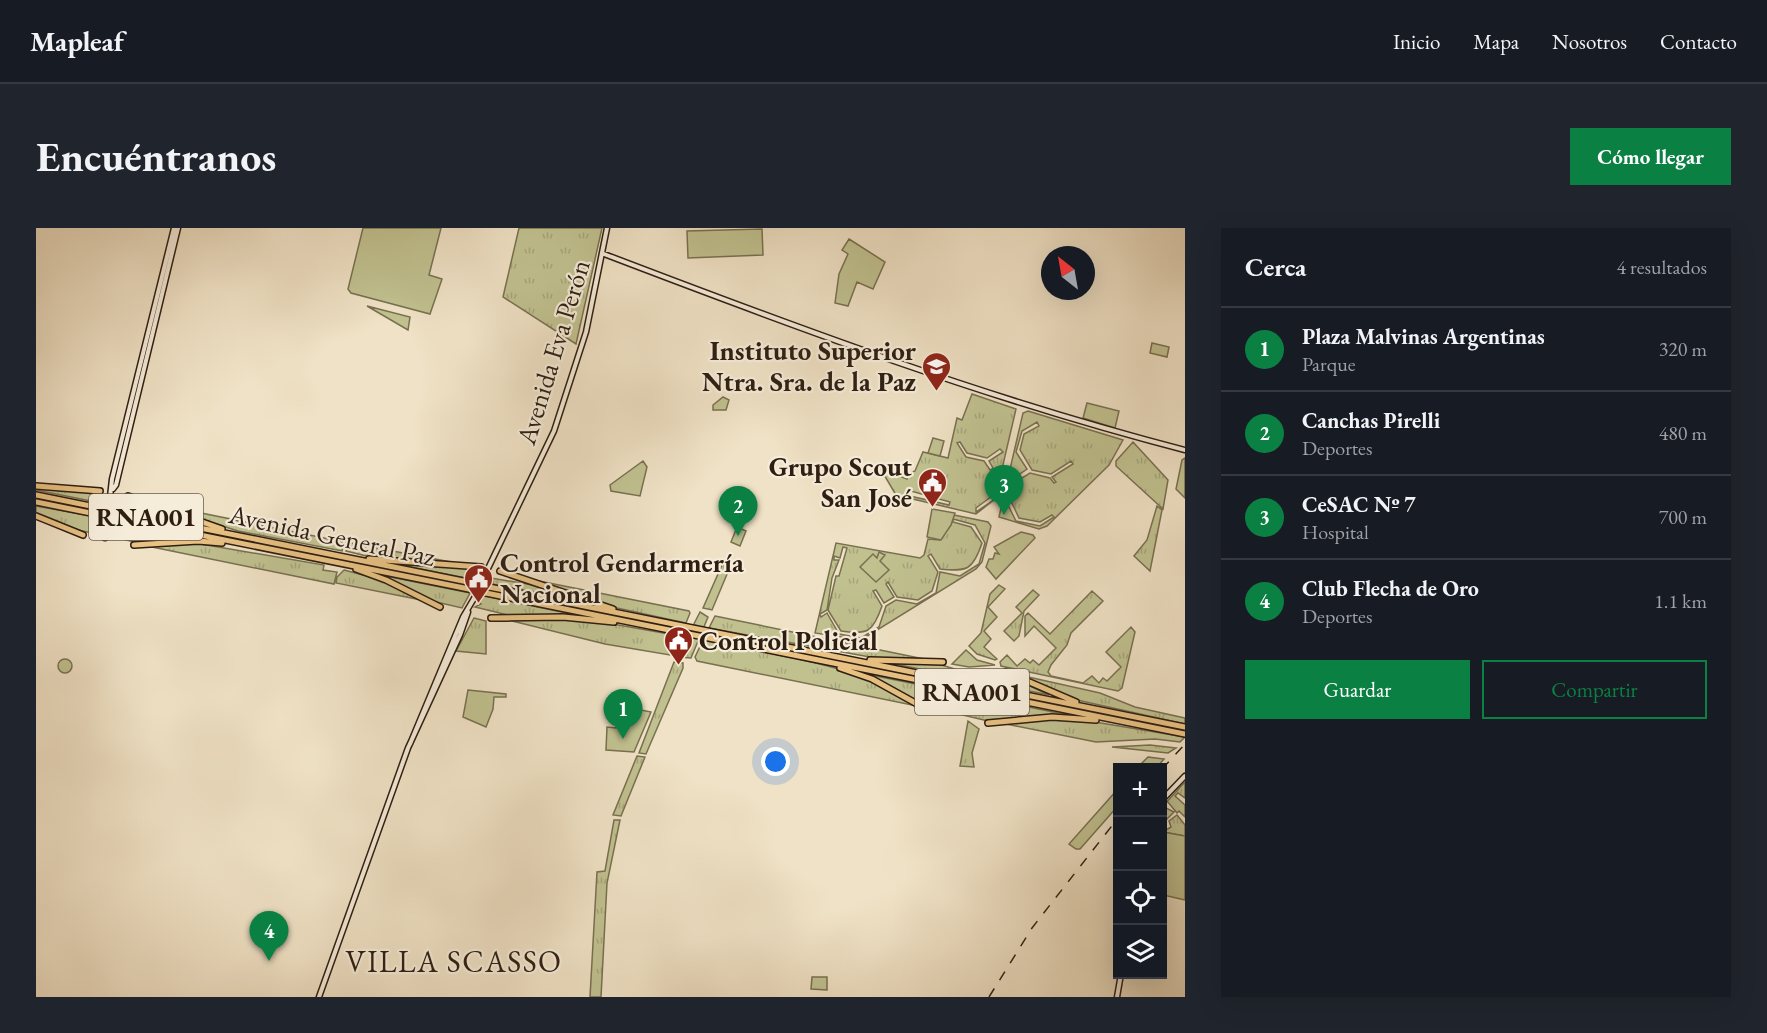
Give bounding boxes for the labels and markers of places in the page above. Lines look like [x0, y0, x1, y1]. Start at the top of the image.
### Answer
place label: Instituto Superior Ntra. Sra. de la Paz [702, 333, 917, 399]
school or university icon: Instituto Superior Ntra. Sra. de la Paz [921, 350, 953, 392]
place label: Grupo Scout San José [769, 449, 912, 515]
public building icon: Grupo Scout San José [917, 466, 949, 508]
pin: 3 [984, 466, 1024, 515]
pin: 2 [718, 486, 758, 536]
place label: Control Gendarmería Nacional [500, 545, 744, 611]
public building icon: Control Gendarmería Nacional [463, 562, 495, 604]
place label: Control Policial [699, 623, 878, 658]
public building icon: Control Policial [662, 624, 694, 666]
pin: 1 [604, 690, 642, 739]
pin: 4 [250, 912, 288, 961]

